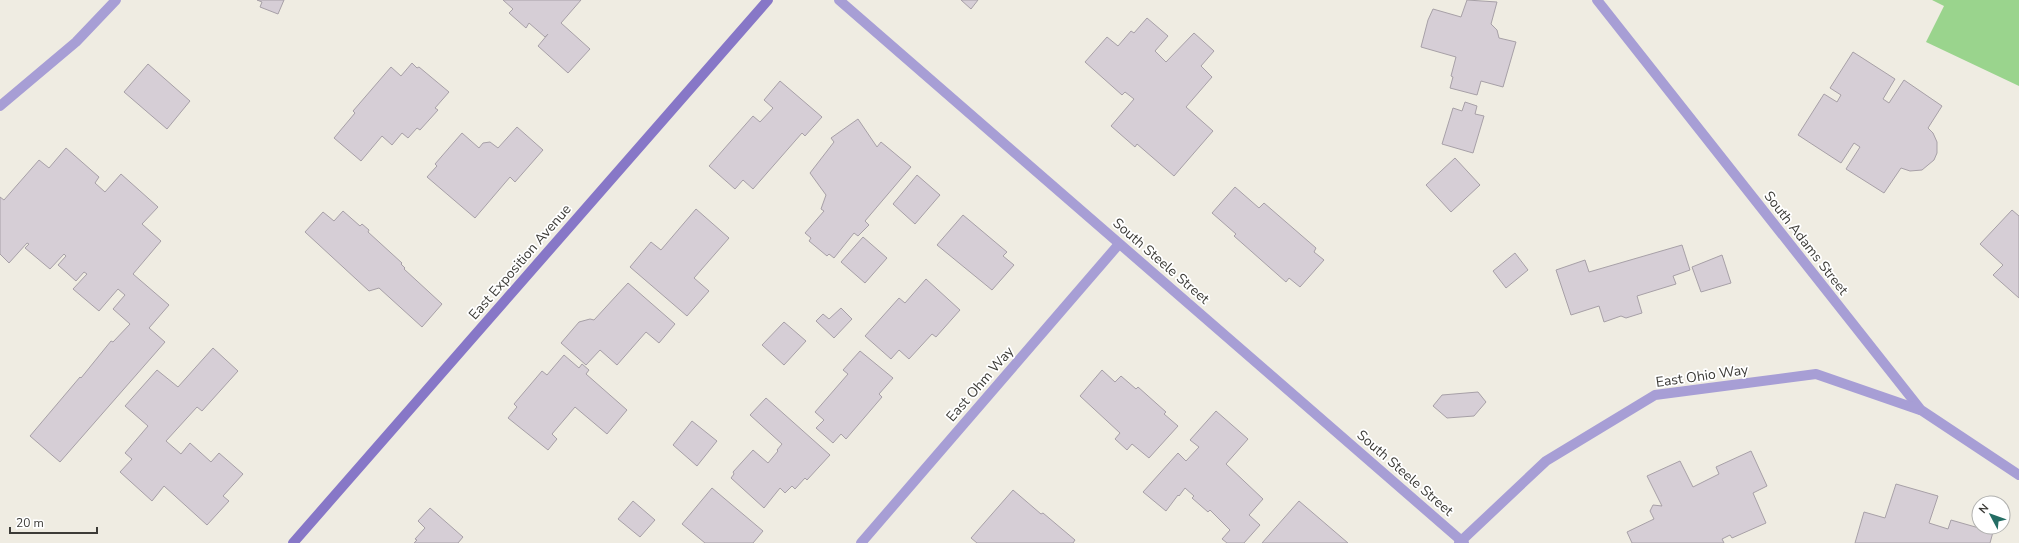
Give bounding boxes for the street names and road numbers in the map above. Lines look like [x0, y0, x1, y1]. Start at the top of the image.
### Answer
street label: South Adams Street [1759, 187, 1853, 299]
street label: East Exposition Avenue [465, 200, 575, 324]
street label: South Steele Street [1109, 214, 1213, 308]
street label: East Ohm Way [942, 342, 1019, 426]
street label: East Ohio Way [1655, 360, 1750, 392]
street label: South Steele Street [1353, 426, 1457, 520]

